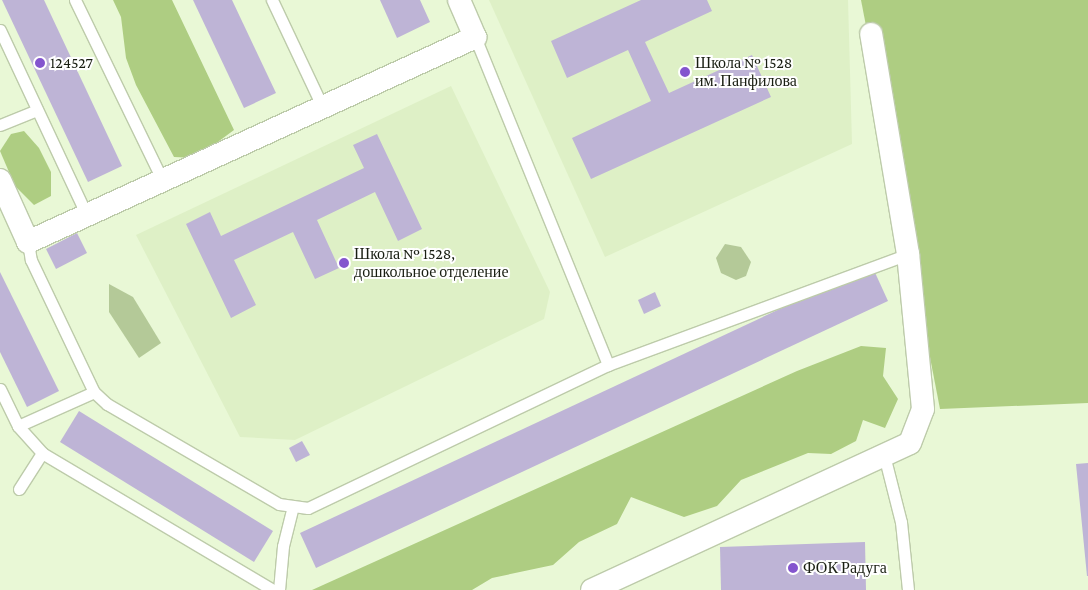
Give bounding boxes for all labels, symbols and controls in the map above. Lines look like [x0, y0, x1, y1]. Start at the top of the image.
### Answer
place label: 124527 [50, 53, 93, 73]
place label: Школа № 1528 им. Панфилова [695, 53, 797, 91]
marker: 124527 [34, 57, 46, 69]
marker: Школа № 1528 им. Панфилова [679, 66, 691, 78]
place label: Школа № 1528, дошкольное отделение [354, 244, 508, 282]
marker: Школа № 1528, дошкольное отделение [338, 257, 350, 269]
place label: ФОК Радуга [803, 558, 887, 578]
marker: ФОК Радуга [787, 562, 799, 574]

